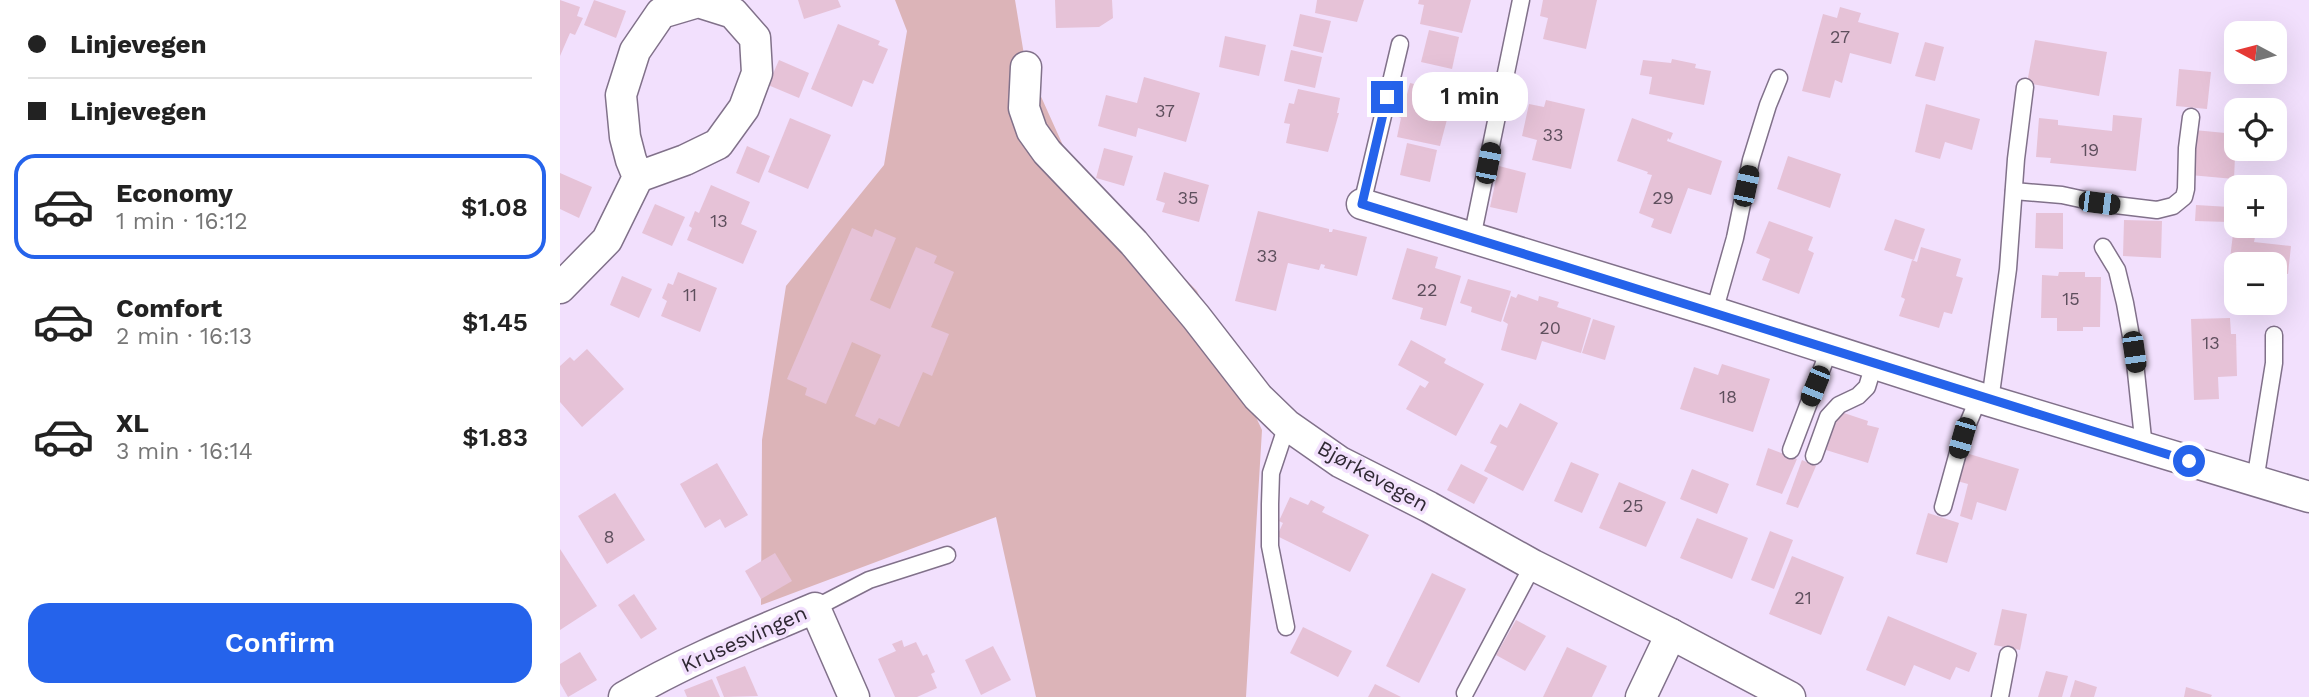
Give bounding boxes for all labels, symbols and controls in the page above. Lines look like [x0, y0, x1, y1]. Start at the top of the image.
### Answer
north arrow [2224, 21, 2287, 84]
map controls [2224, 21, 2287, 315]
house number: 27 [1830, 26, 1850, 47]
text: Linjevegen [70, 29, 207, 59]
callout: 1 min [1412, 72, 1527, 122]
route end [1371, 81, 1403, 113]
text: 1 min [1440, 83, 1500, 110]
text: Linjevegen [70, 96, 207, 126]
button: locate [2224, 98, 2287, 161]
house number: 37 [1155, 100, 1175, 121]
house number: 33 [1543, 124, 1564, 145]
house number: 19 [2081, 139, 2099, 160]
car [1474, 140, 1503, 186]
car [1732, 163, 1761, 209]
icon: car [32, 175, 95, 238]
button: + [2224, 175, 2287, 238]
text: Economy [116, 178, 233, 208]
house number: 35 [1178, 187, 1198, 208]
house number: 29 [1652, 187, 1674, 208]
car [2077, 190, 2122, 216]
text: $1.08 [461, 192, 528, 222]
text: 1 min · 16:12 [116, 208, 248, 235]
house number: 13 [710, 210, 728, 231]
house number: 33 [1257, 245, 1278, 266]
button: − [2224, 252, 2287, 315]
house number: 22 [1417, 279, 1438, 300]
house number: 11 [683, 284, 697, 305]
house number: 15 [2062, 288, 2080, 309]
icon: car [32, 290, 95, 353]
text: Comfort [116, 293, 222, 323]
text: $1.45 [462, 307, 528, 337]
house number: 20 [1539, 317, 1561, 338]
text: 2 min · 16:13 [116, 323, 252, 350]
car [2121, 330, 2148, 374]
house number: 13 [2202, 332, 2220, 353]
car [1798, 363, 1833, 409]
house number: 18 [1719, 386, 1737, 407]
icon: car [32, 405, 95, 468]
text: XL [116, 408, 149, 438]
car [1947, 415, 1978, 461]
text: $1.83 [462, 422, 528, 452]
street label: Bjørkevegen [1313, 435, 1433, 516]
text: 3 min · 16:14 [116, 438, 253, 465]
route start [2173, 445, 2205, 477]
house number: 25 [1623, 495, 1643, 516]
house number: 8 [603, 526, 615, 547]
house number: 21 [1794, 587, 1812, 608]
street label: Krusesvingen [677, 600, 811, 677]
button: Confirm [28, 603, 532, 683]

